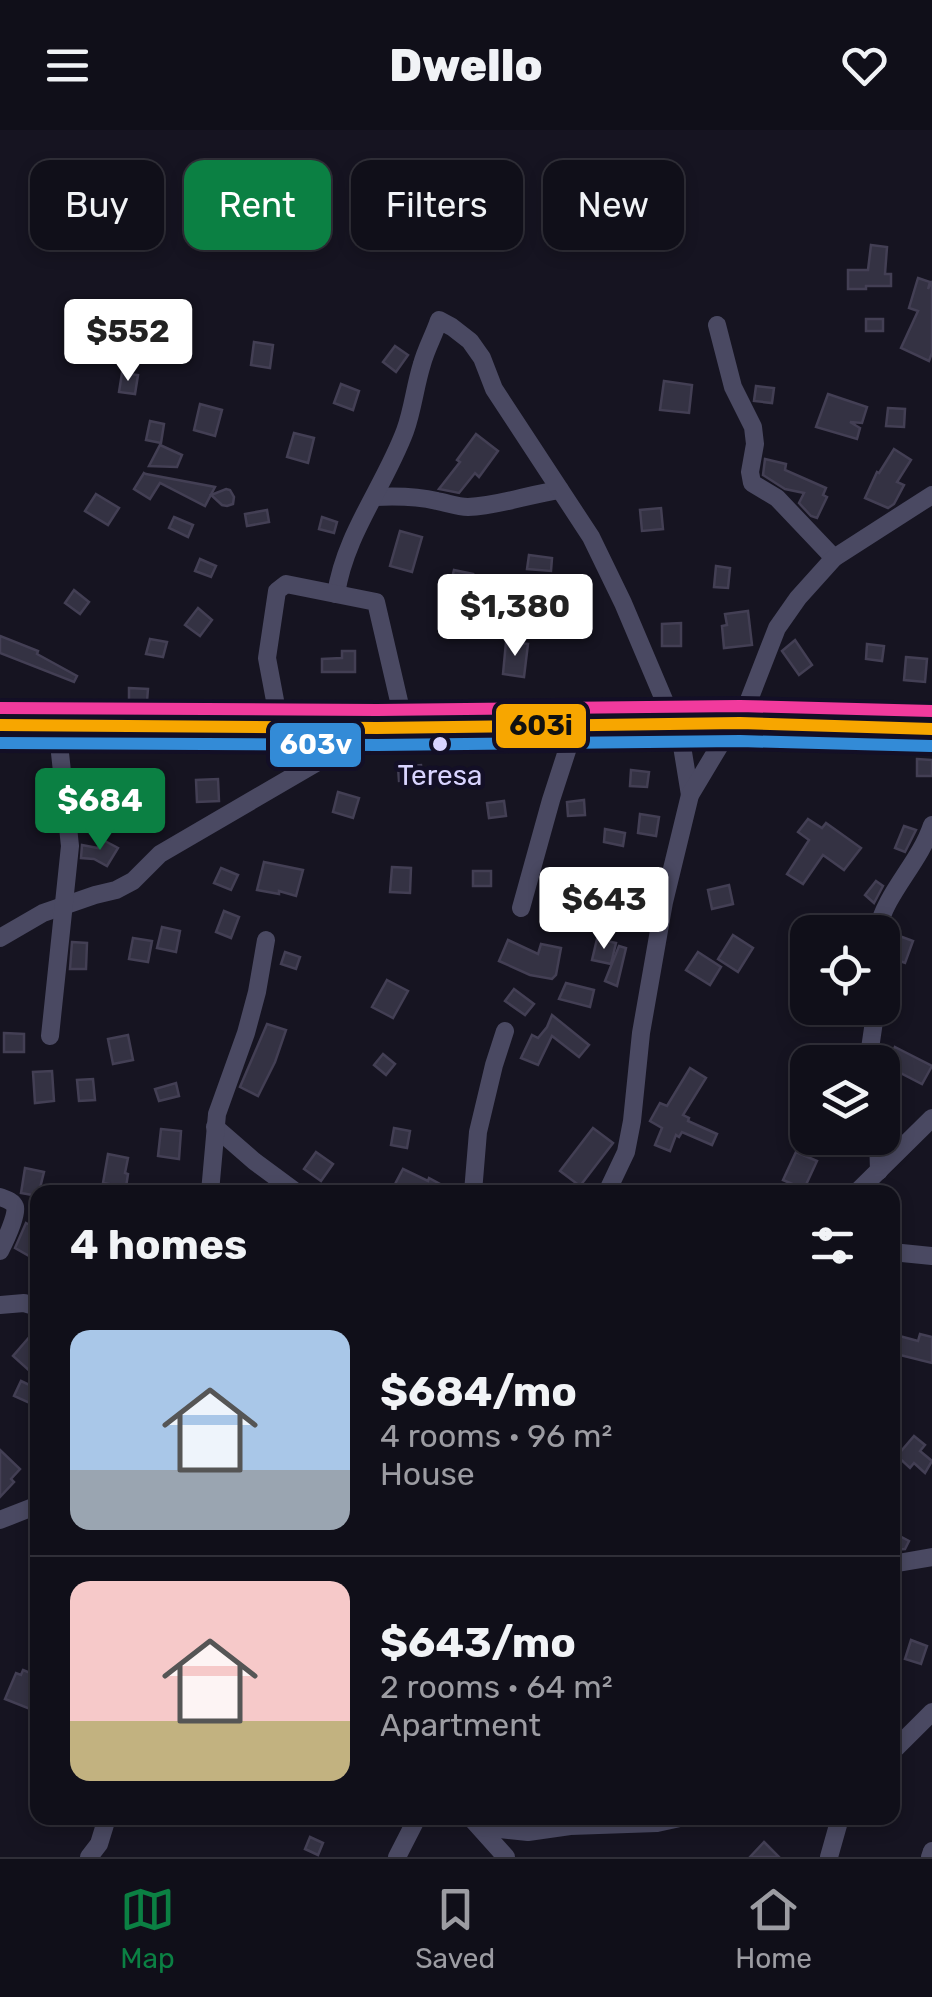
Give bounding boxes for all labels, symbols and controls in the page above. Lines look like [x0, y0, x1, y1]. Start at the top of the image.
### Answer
icon: menu [40, 38, 95, 93]
icon: heart [837, 38, 892, 93]
text: Dwello [389, 39, 543, 92]
chip: Buy [30, 160, 164, 250]
chip: Rent [184, 160, 331, 250]
chip: Filters [351, 160, 523, 250]
chip: New [543, 160, 684, 250]
pin: $552 [69, 299, 187, 384]
text: $552 [86, 312, 170, 350]
pin: $1,380 [434, 574, 596, 659]
text: $1,380 [460, 587, 570, 625]
line badge: 603i [494, 702, 588, 750]
text: 603i [509, 709, 573, 742]
line badge: 603v [268, 721, 363, 769]
text: 603v [280, 728, 353, 761]
marker: Teresa [430, 734, 450, 754]
place label: Teresa [398, 759, 483, 792]
pin: $684 [41, 768, 159, 853]
text: $684 [57, 781, 143, 819]
pin: $643 [545, 867, 663, 952]
text: $643 [561, 880, 647, 918]
map controls [790, 915, 900, 1155]
button: locate [790, 915, 900, 1025]
button: layers [790, 1045, 900, 1155]
icon: filters [805, 1218, 860, 1273]
text: 4 homes [70, 1220, 247, 1270]
text: $684/mo [380, 1367, 577, 1417]
icon: home [150, 1370, 270, 1490]
text: 4 rooms · 96 m² [380, 1417, 612, 1455]
text: House [380, 1455, 475, 1493]
text: $643/mo [380, 1618, 576, 1668]
icon: home [150, 1621, 270, 1741]
text: 2 rooms · 64 m² [380, 1668, 613, 1706]
text: Apartment [380, 1706, 541, 1744]
tab: Map [120, 1882, 175, 1975]
tab: Saved [415, 1882, 495, 1975]
tab: Home [735, 1882, 812, 1975]

